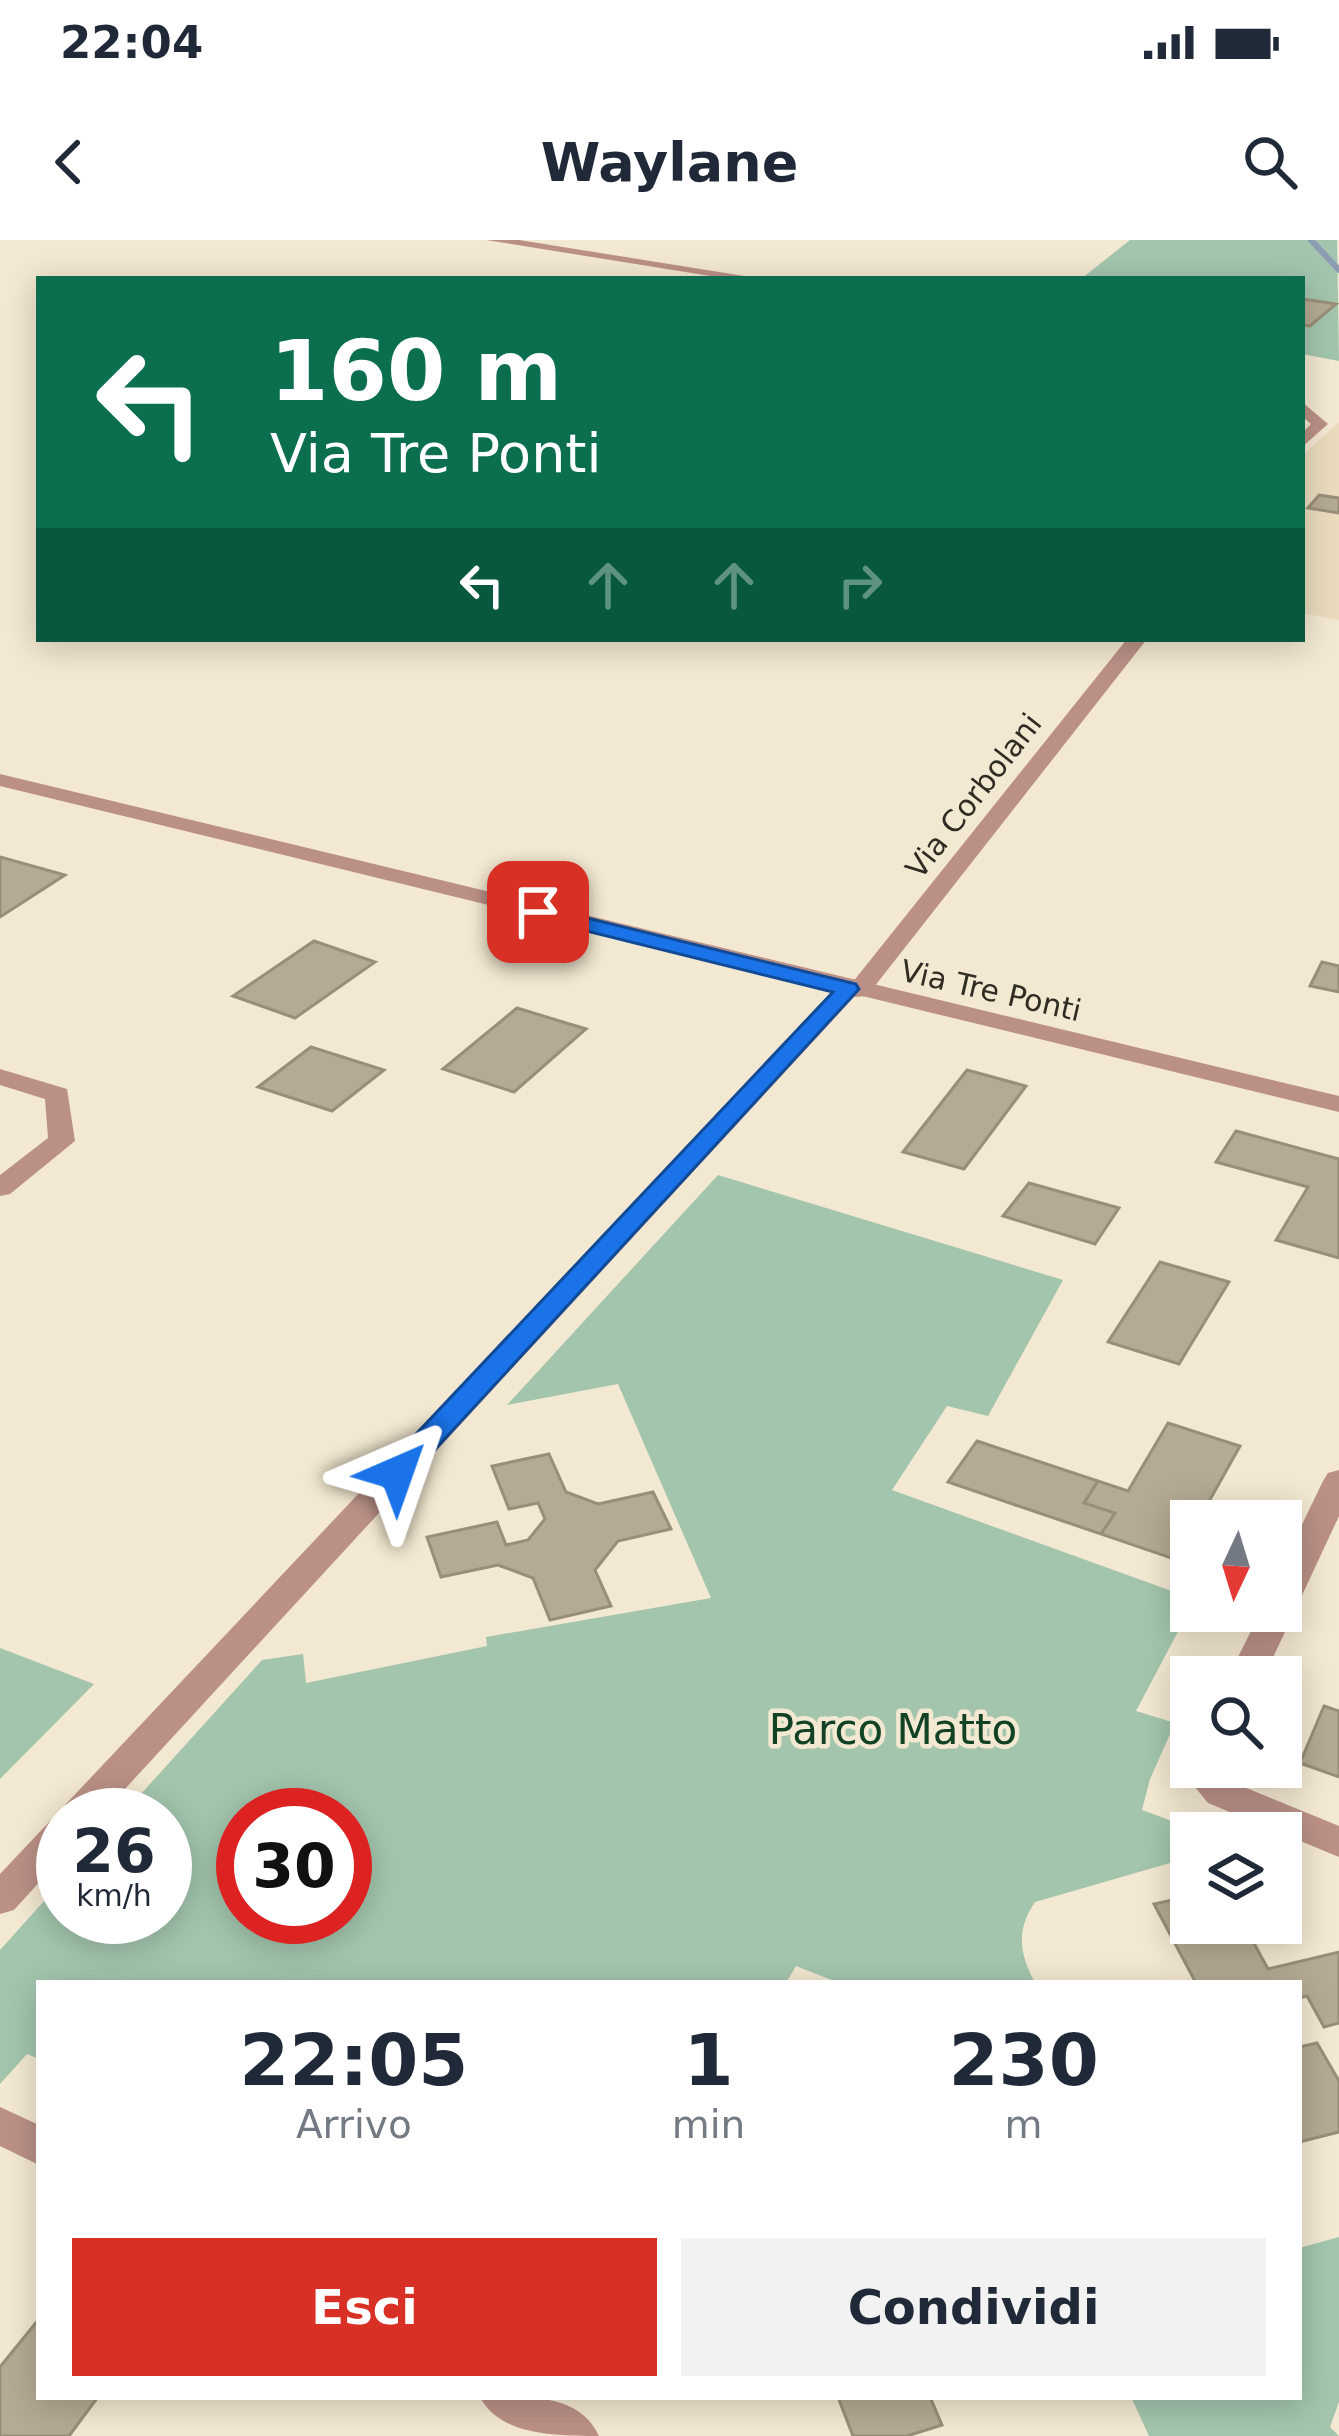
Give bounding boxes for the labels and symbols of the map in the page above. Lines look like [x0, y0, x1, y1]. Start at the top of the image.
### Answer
street label: Via Corbolani [898, 706, 1049, 885]
pin [487, 861, 589, 963]
street label: Via Tre Ponti [897, 953, 1085, 1028]
position arrow [334, 1410, 460, 1536]
north arrow [1170, 1500, 1302, 1632]
park label: Parco Matto [769, 1705, 1017, 1754]
speed limit sign: 30 [216, 1788, 372, 1944]

